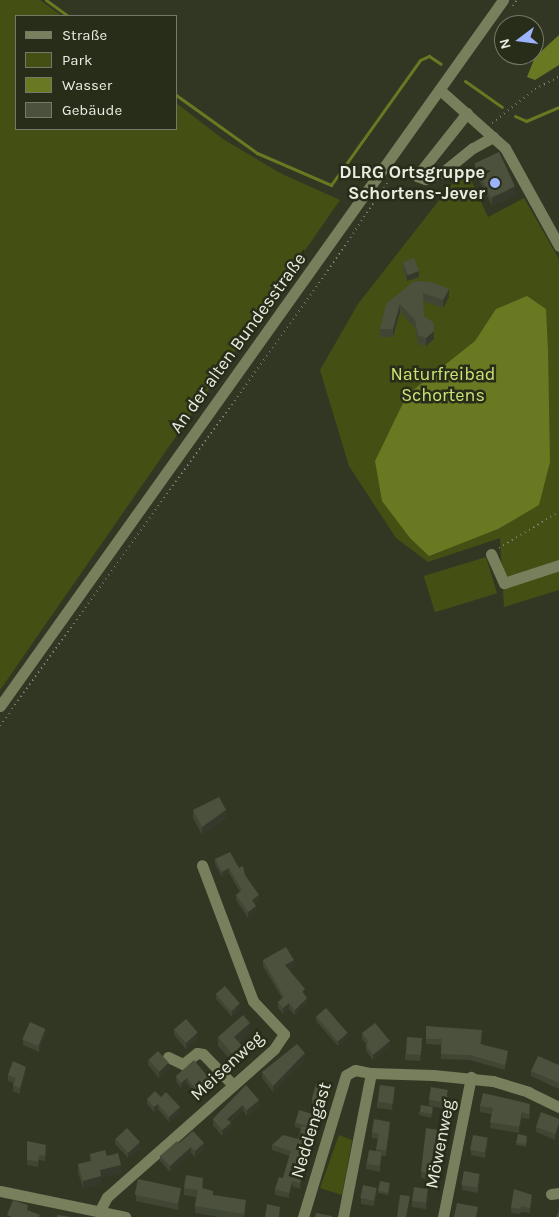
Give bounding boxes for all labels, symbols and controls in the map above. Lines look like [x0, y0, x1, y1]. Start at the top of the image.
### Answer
legend [15, 15, 178, 130]
north arrow [494, 15, 544, 65]
text: Straße [62, 26, 107, 44]
text: N [495, 37, 515, 51]
text: Park [62, 51, 92, 69]
text: Wasser [62, 76, 112, 94]
text: Gebäude [62, 101, 122, 119]
place label: DLRG Ortsgruppe Schortens-Jever [339, 162, 485, 204]
marker: DLRG Ortsgruppe Schortens-Jever [489, 177, 501, 189]
street label: An der alten Bundesstraße [165, 249, 311, 437]
park label: Naturfreibad Schortens [391, 364, 495, 406]
street label: Meisenweg [186, 1027, 268, 1105]
street label: Neddengast [286, 1079, 336, 1181]
street label: Möwenweg [421, 1097, 459, 1191]

